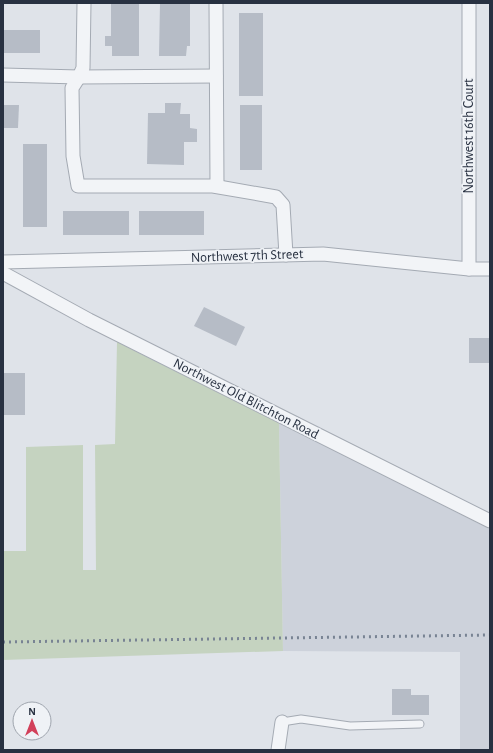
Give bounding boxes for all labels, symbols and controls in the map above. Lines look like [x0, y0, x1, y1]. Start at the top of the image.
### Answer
street label: Northwest 16th Court [462, 78, 476, 193]
street label: Northwest 7th Street [191, 247, 304, 265]
street label: Northwest Old Blitchton Road [171, 356, 321, 442]
north arrow [12, 701, 52, 741]
text: N [28, 706, 36, 717]

